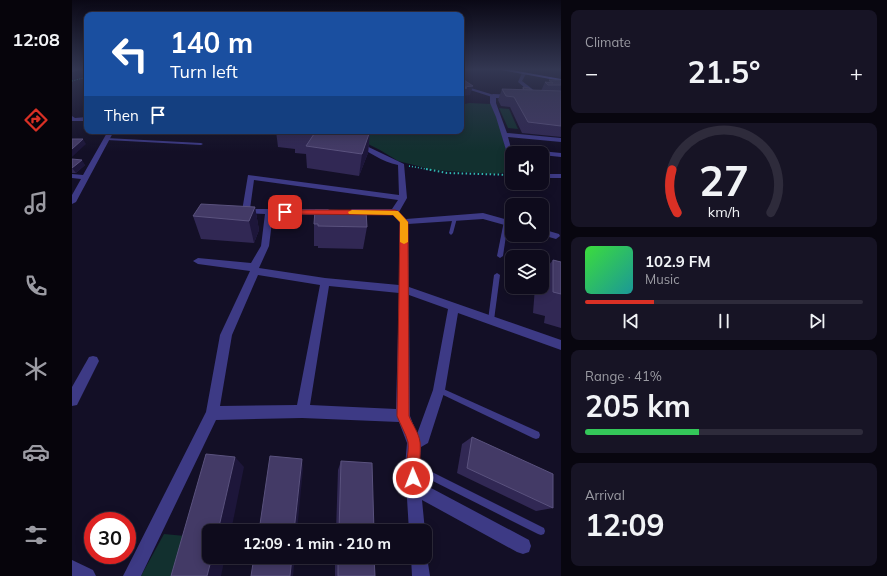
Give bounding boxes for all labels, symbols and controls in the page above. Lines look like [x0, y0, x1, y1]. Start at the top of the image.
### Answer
text: 140 m [170, 25, 253, 60]
text: 12:08 [12, 28, 60, 51]
icon: left [104, 28, 156, 80]
text: Climate [585, 34, 631, 50]
text: 21.5° [688, 53, 760, 91]
text: − [585, 59, 598, 87]
text: + [850, 59, 863, 87]
text: Turn left [170, 60, 238, 83]
icon: arrive [147, 104, 169, 126]
icon: directions [22, 106, 50, 134]
text: Then [104, 106, 139, 125]
map controls [505, 146, 549, 294]
button: sound [505, 146, 549, 190]
text: 27 [699, 154, 749, 206]
icon: music [22, 189, 50, 217]
pin [268, 195, 302, 229]
button: search [505, 198, 549, 242]
icon: arrive [274, 201, 296, 223]
text: km/h [708, 203, 740, 221]
button: layers [505, 250, 549, 294]
text: 102.9 FM [645, 252, 710, 271]
text: Music [645, 271, 680, 287]
icon: phone [22, 272, 50, 300]
icon: previous [620, 310, 642, 332]
icon: pause [713, 310, 735, 332]
icon: next [806, 310, 828, 332]
icon: climate [22, 355, 50, 383]
text: Range · 41% [585, 368, 662, 384]
text: 205 km [585, 387, 691, 425]
icon: car [22, 438, 50, 466]
position arrow [392, 457, 434, 499]
text: Arrival [585, 487, 625, 503]
text: 12:09 [585, 506, 664, 544]
speed limit sign: 30 [84, 512, 136, 564]
icon: filters [22, 521, 50, 549]
text: 12:09 · 1 min · 210 m [243, 534, 391, 553]

